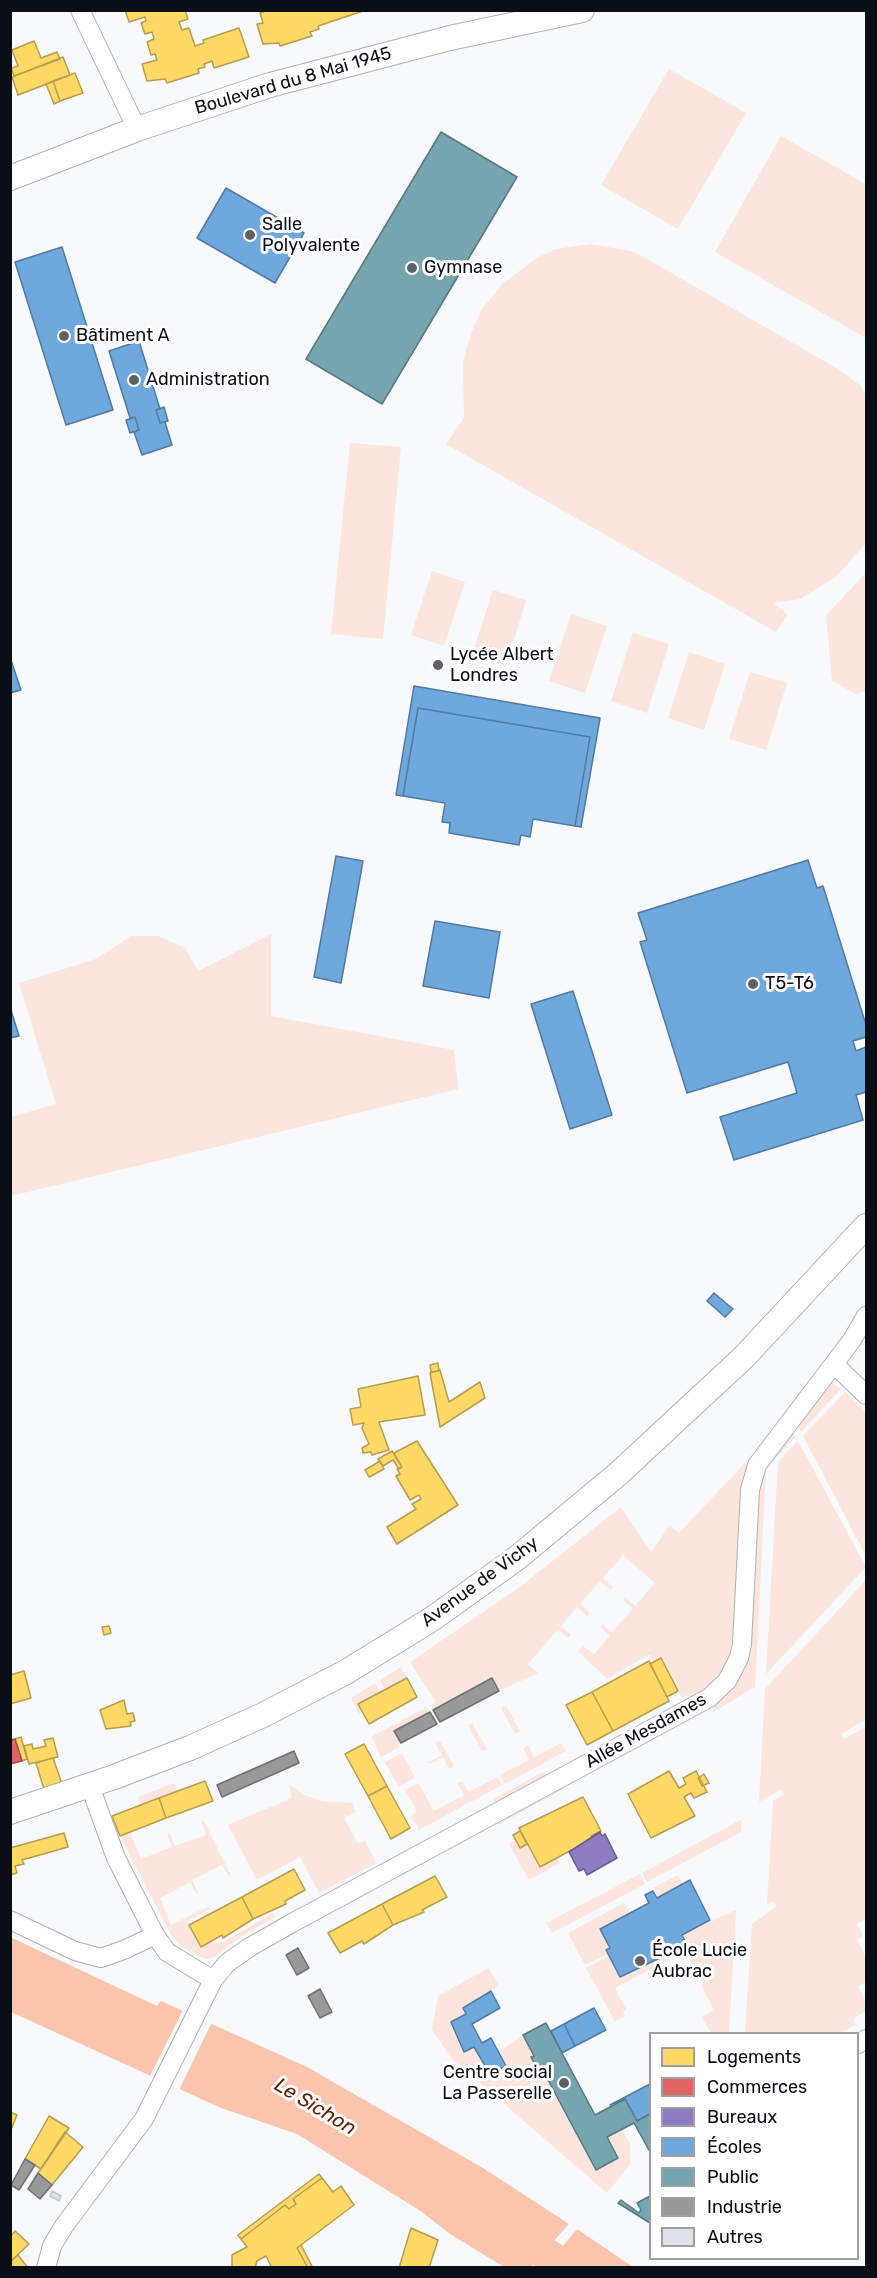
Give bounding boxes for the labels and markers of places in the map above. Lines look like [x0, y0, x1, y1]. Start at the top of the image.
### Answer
place label: Salle Polyvalente [262, 214, 360, 256]
marker: Salle Polyvalente [243, 228, 257, 242]
place label: Gymnase [424, 257, 502, 279]
marker: Gymnase [405, 261, 419, 275]
place label: Bâtiment A [76, 325, 170, 347]
marker: Bâtiment A [57, 329, 71, 343]
place label: Administration [146, 369, 270, 391]
marker: Administration [127, 373, 141, 387]
place label: Lycée Albert Londres [450, 644, 554, 686]
marker: Lycée Albert Londres [431, 658, 445, 672]
place label: T5-T6 [765, 973, 814, 995]
marker: T5-T6 [746, 977, 760, 991]
place label: École Lucie Aubrac [652, 1940, 747, 1982]
marker: École Lucie Aubrac [633, 1954, 647, 1968]
place label: Centre social La Passerelle [442, 2062, 552, 2104]
marker: Centre social La Passerelle [557, 2076, 571, 2090]

